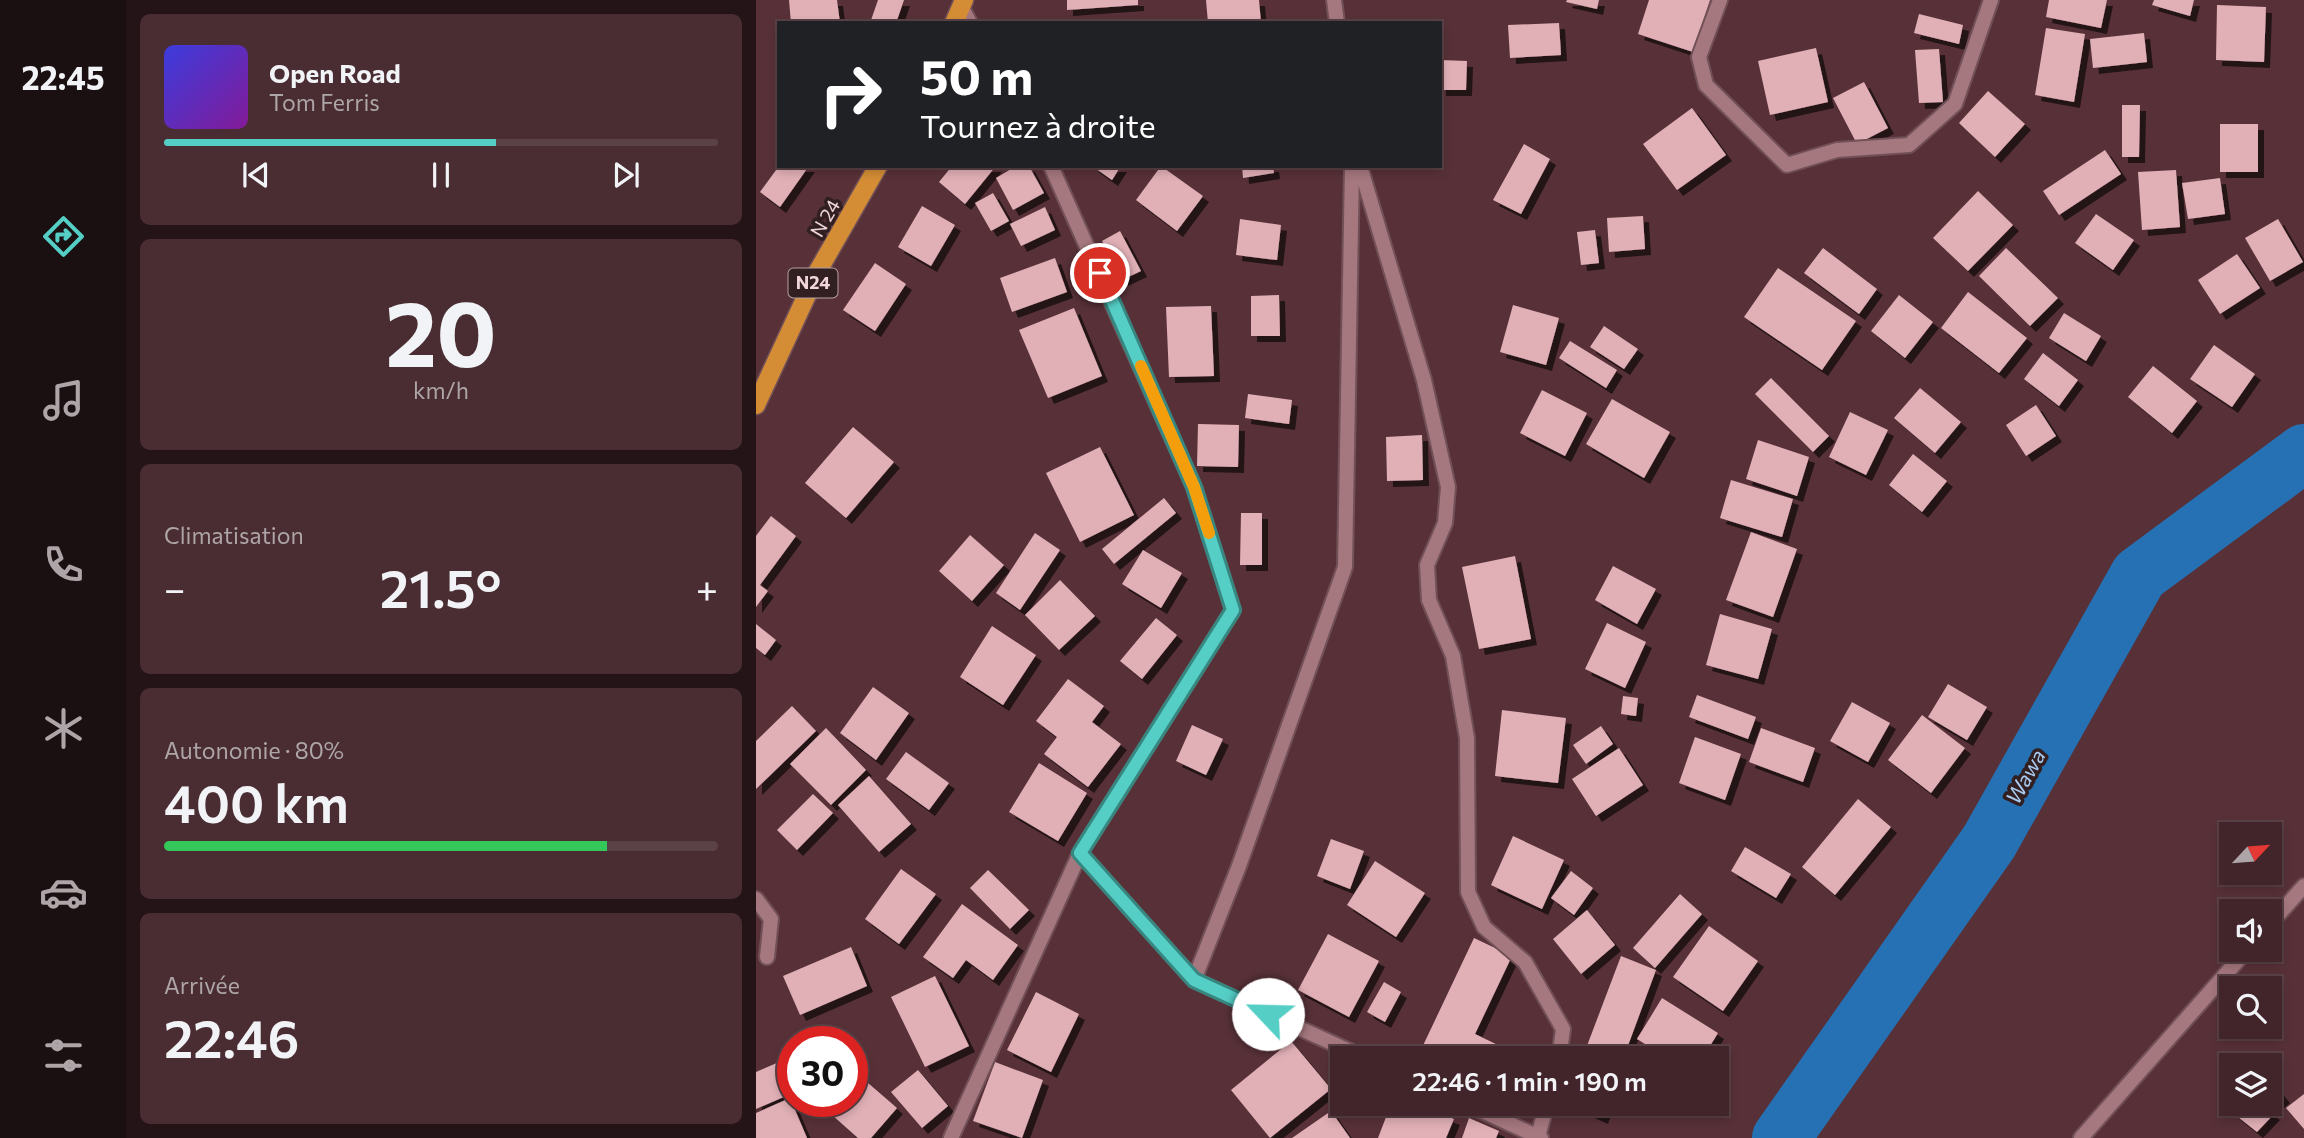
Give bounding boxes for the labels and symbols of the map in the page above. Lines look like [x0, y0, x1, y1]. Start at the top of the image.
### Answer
street label: N 24 [805, 195, 844, 241]
pin [1070, 243, 1130, 303]
road number: N24 [788, 268, 838, 298]
water label: Wawa [2000, 745, 2050, 808]
north arrow [2219, 822, 2282, 886]
position arrow [1231, 977, 1305, 1051]
speed limit sign: 30 [777, 1026, 868, 1117]

